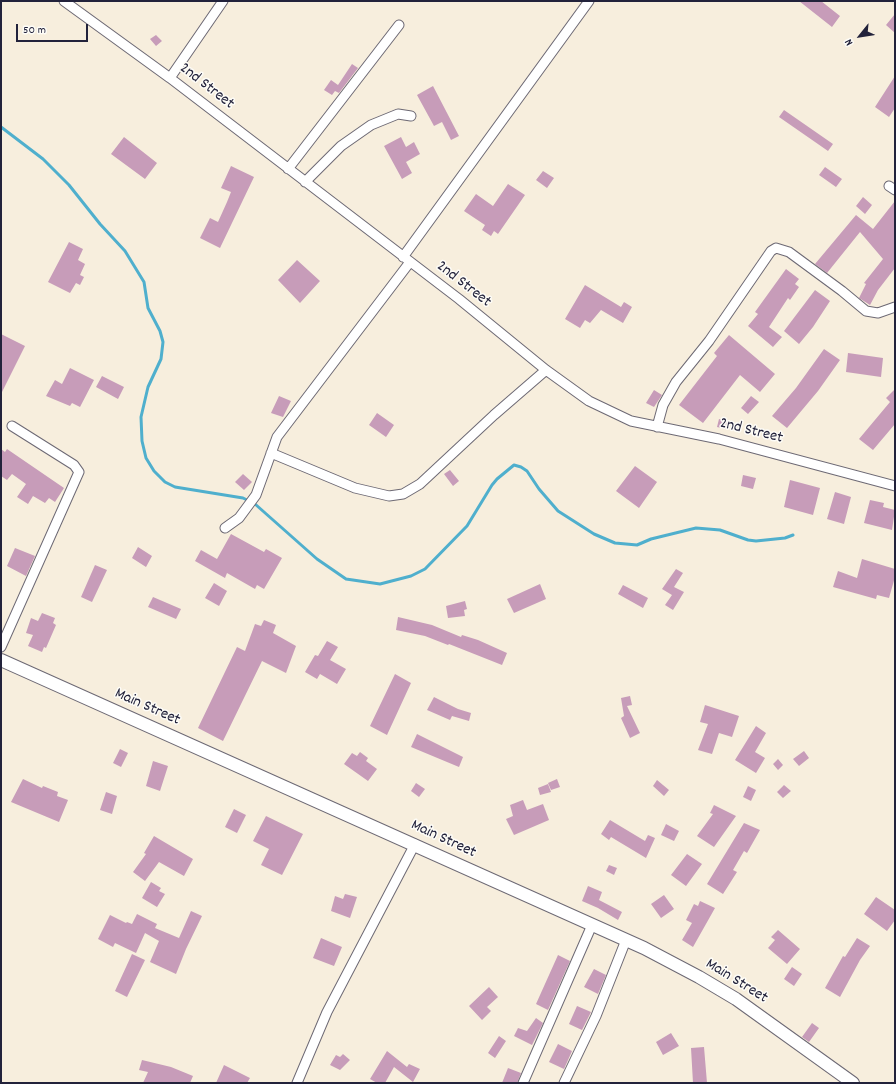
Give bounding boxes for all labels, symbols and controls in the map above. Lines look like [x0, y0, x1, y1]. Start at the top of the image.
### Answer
scale bar [18, 16, 90, 42]
north arrow [840, 16, 880, 56]
text: 50 m [23, 22, 46, 39]
text: N [841, 36, 858, 48]
street label: 2nd Street [175, 60, 237, 114]
street label: 2nd Street [432, 258, 494, 312]
street label: 2nd Street [717, 415, 785, 449]
street label: Main Street [111, 685, 183, 731]
street label: Main Street [407, 817, 479, 863]
street label: Main Street [701, 955, 771, 1009]

